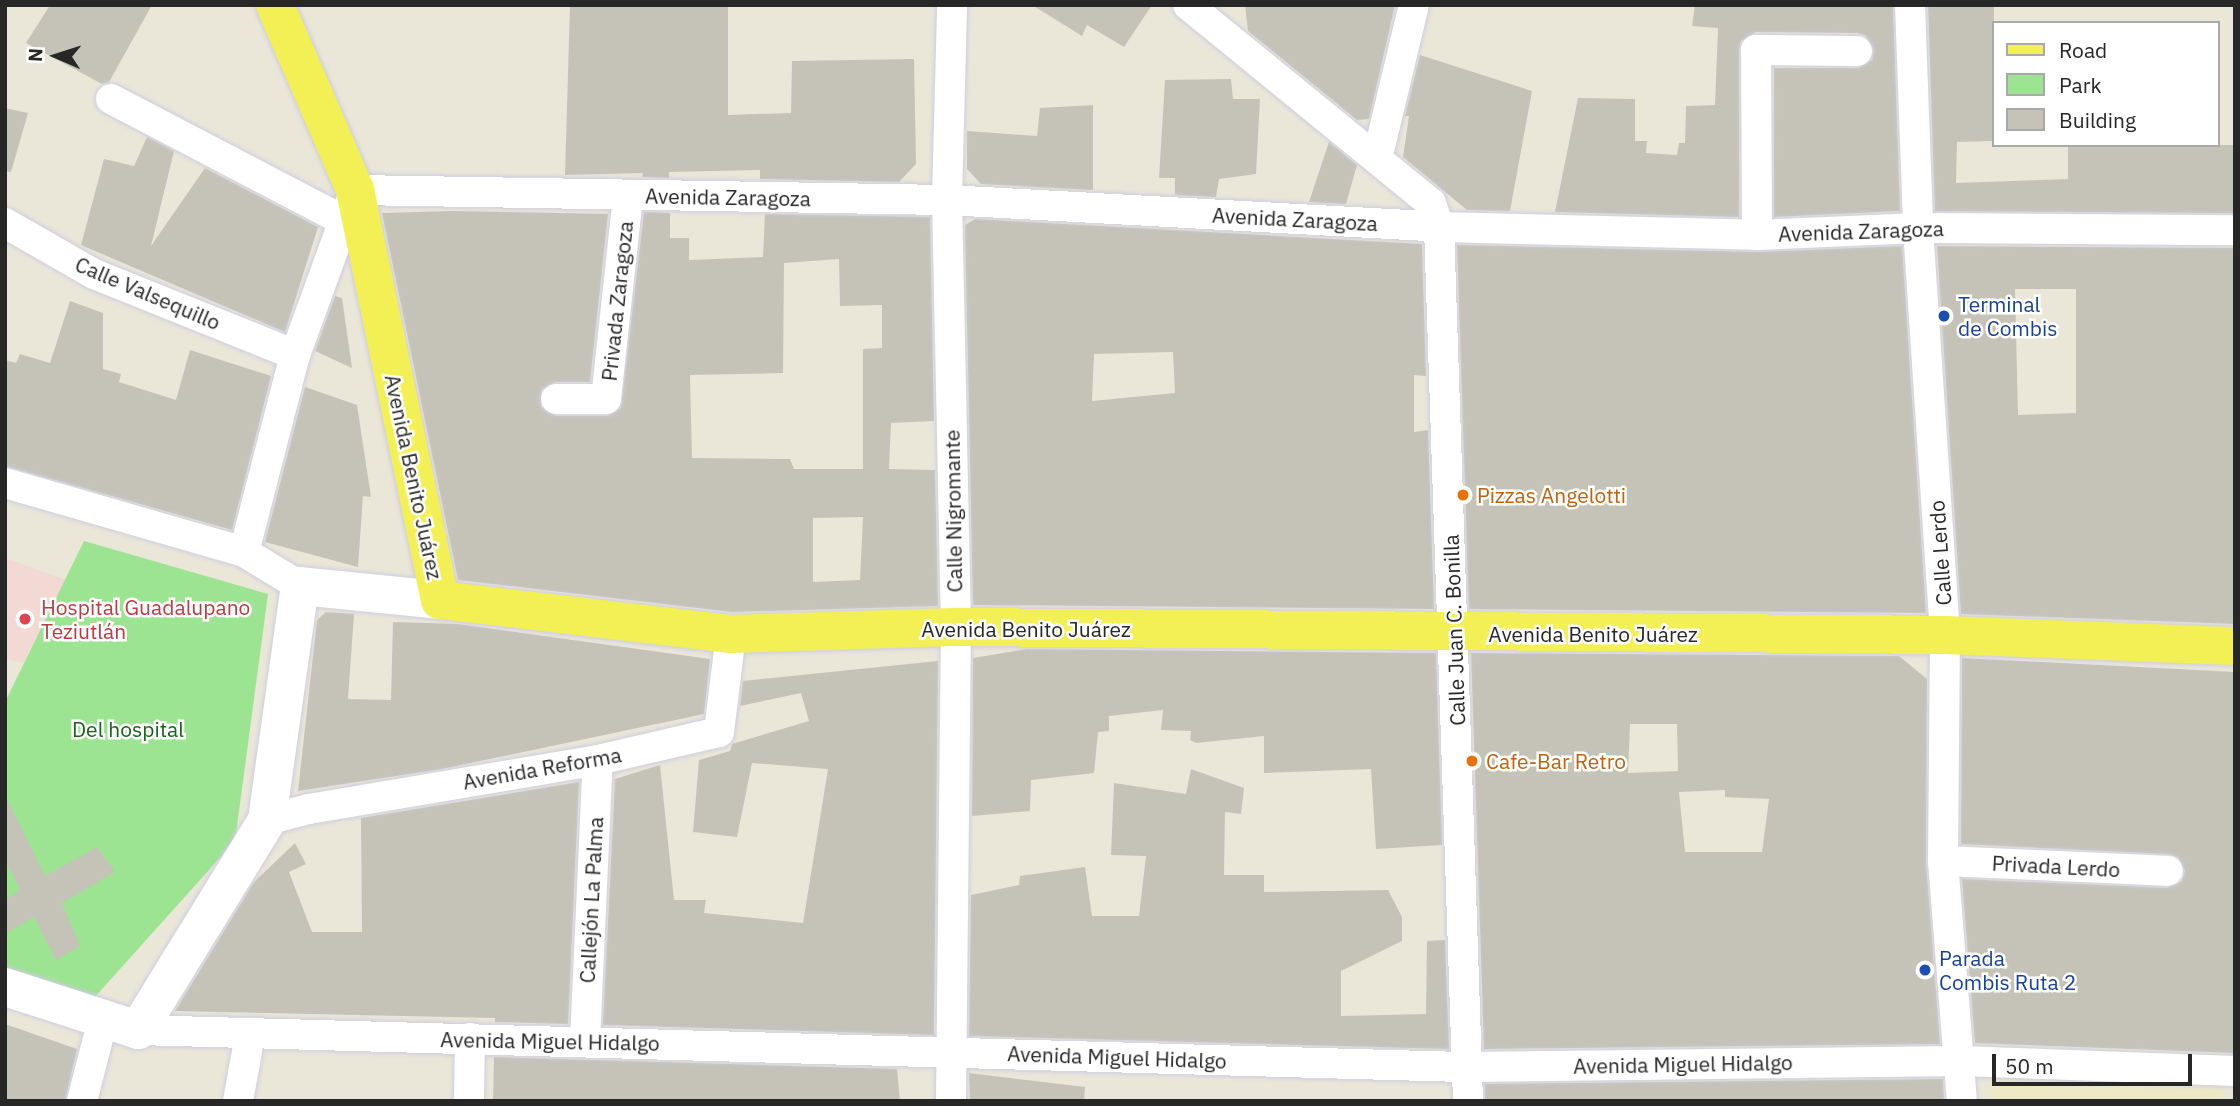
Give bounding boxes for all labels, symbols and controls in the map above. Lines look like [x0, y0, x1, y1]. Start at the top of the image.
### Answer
north arrow [21, 21, 91, 91]
legend [1992, 21, 2219, 147]
text: Road [2059, 36, 2107, 64]
text: N [23, 47, 47, 62]
text: Park [2059, 71, 2102, 99]
text: Building [2059, 106, 2136, 134]
street label: Avenida Zaragoza [645, 183, 811, 211]
street label: Avenida Zaragoza [1211, 202, 1379, 236]
street label: Avenida Zaragoza [1778, 216, 1944, 246]
street label: Privada Zaragoza [596, 220, 638, 382]
street label: Calle Valsequillo [72, 251, 224, 335]
place label: Terminal de Combis [1958, 291, 2057, 341]
marker: Terminal de Combis [1936, 308, 1952, 324]
street label: Avenida Benito Juárez [380, 372, 448, 582]
street label: Calle Nigromante [939, 429, 967, 593]
place label: Pizzas Angelotti [1477, 482, 1626, 508]
marker: Pizzas Angelotti [1455, 487, 1471, 503]
street label: Calle Lerdo [1924, 500, 1956, 606]
street label: Calle Juan C. Bonilla [1438, 534, 1470, 726]
place label: Hospital Guadalupano Teziutlán [41, 594, 250, 644]
marker: Hospital Guadalupano Teziutlán [15, 609, 35, 629]
street label: Avenida Benito Juárez [921, 616, 1131, 642]
street label: Avenida Benito Juárez [1488, 621, 1698, 647]
park label: Del hospital [72, 716, 184, 742]
street label: Avenida Reforma [461, 742, 623, 794]
place label: Cafe-Bar Retro [1486, 748, 1626, 774]
marker: Cafe-Bar Retro [1464, 753, 1480, 769]
street label: Callejón La Palma [574, 816, 608, 984]
street label: Privada Lerdo [1991, 850, 2121, 882]
place label: Parada Combis Ruta 2 [1939, 945, 2076, 995]
marker: Parada Combis Ruta 2 [1917, 962, 1933, 978]
street label: Avenida Miguel Hidalgo [440, 1026, 660, 1056]
scale bar [1995, 1040, 2194, 1084]
street label: Avenida Miguel Hidalgo [1007, 1041, 1227, 1073]
street label: Avenida Miguel Hidalgo [1573, 1049, 1793, 1079]
text: 50 m [2005, 1052, 2054, 1080]

